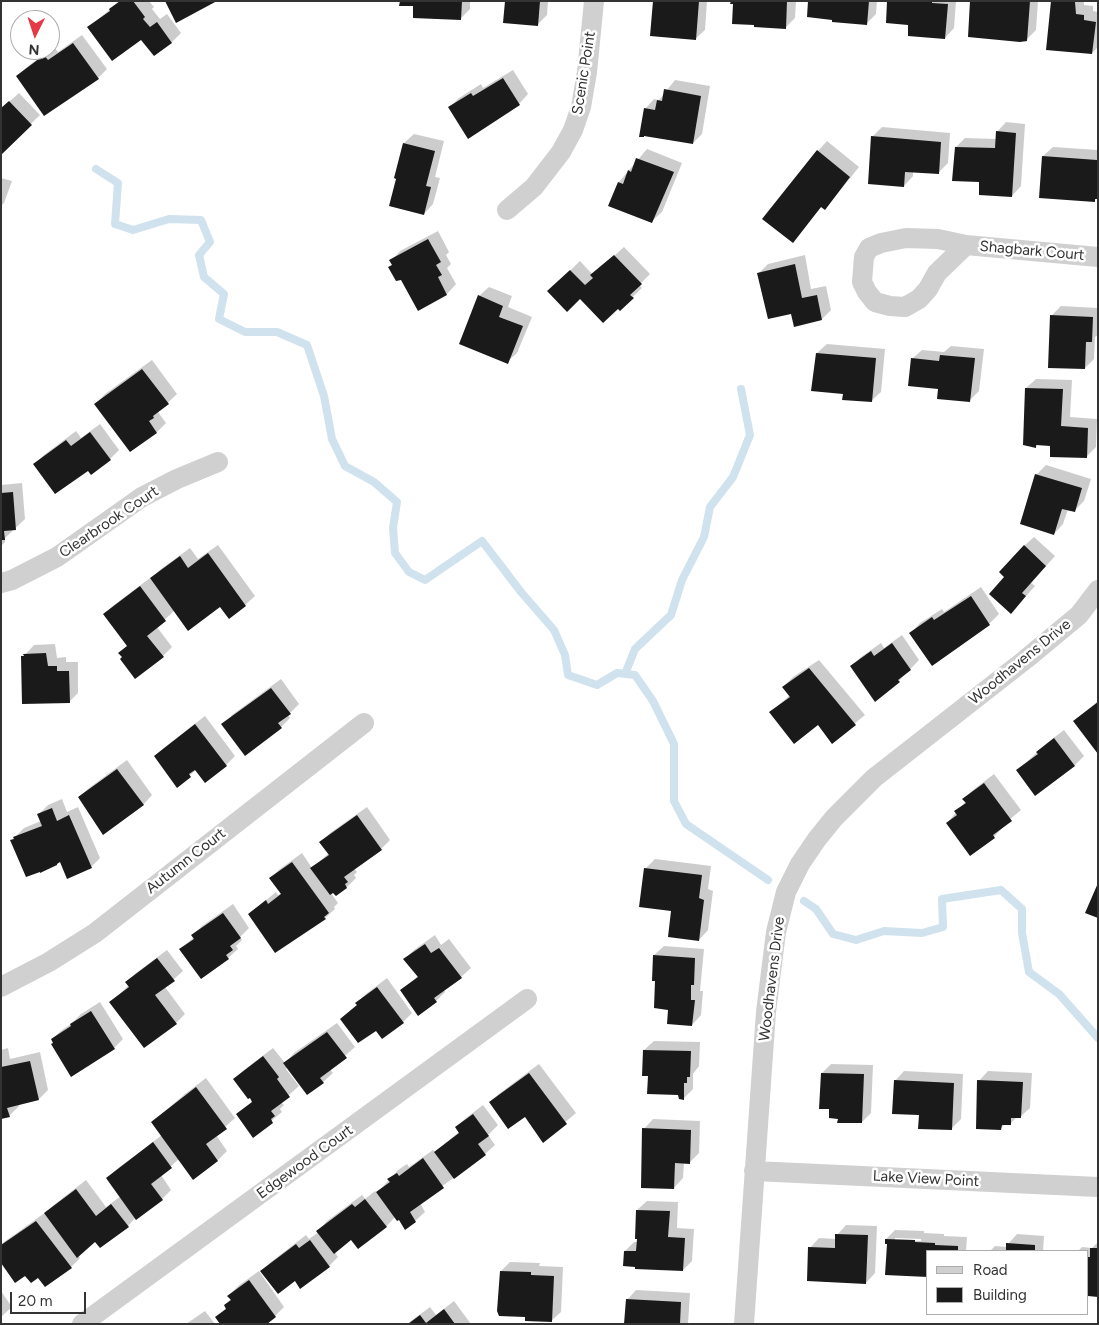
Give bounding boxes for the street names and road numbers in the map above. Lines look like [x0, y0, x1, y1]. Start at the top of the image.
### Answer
street label: Scenic Point [569, 30, 599, 116]
street label: Shagbark Court [979, 237, 1085, 265]
street label: Clearbrook Court [56, 482, 162, 562]
street label: Woodhavens Drive [966, 616, 1074, 708]
street label: Autumn Court [143, 824, 229, 898]
street label: Woodhavens Drive [755, 916, 789, 1042]
street label: Edgewood Court [253, 1121, 357, 1203]
street label: Lake View Point [872, 1167, 980, 1191]

